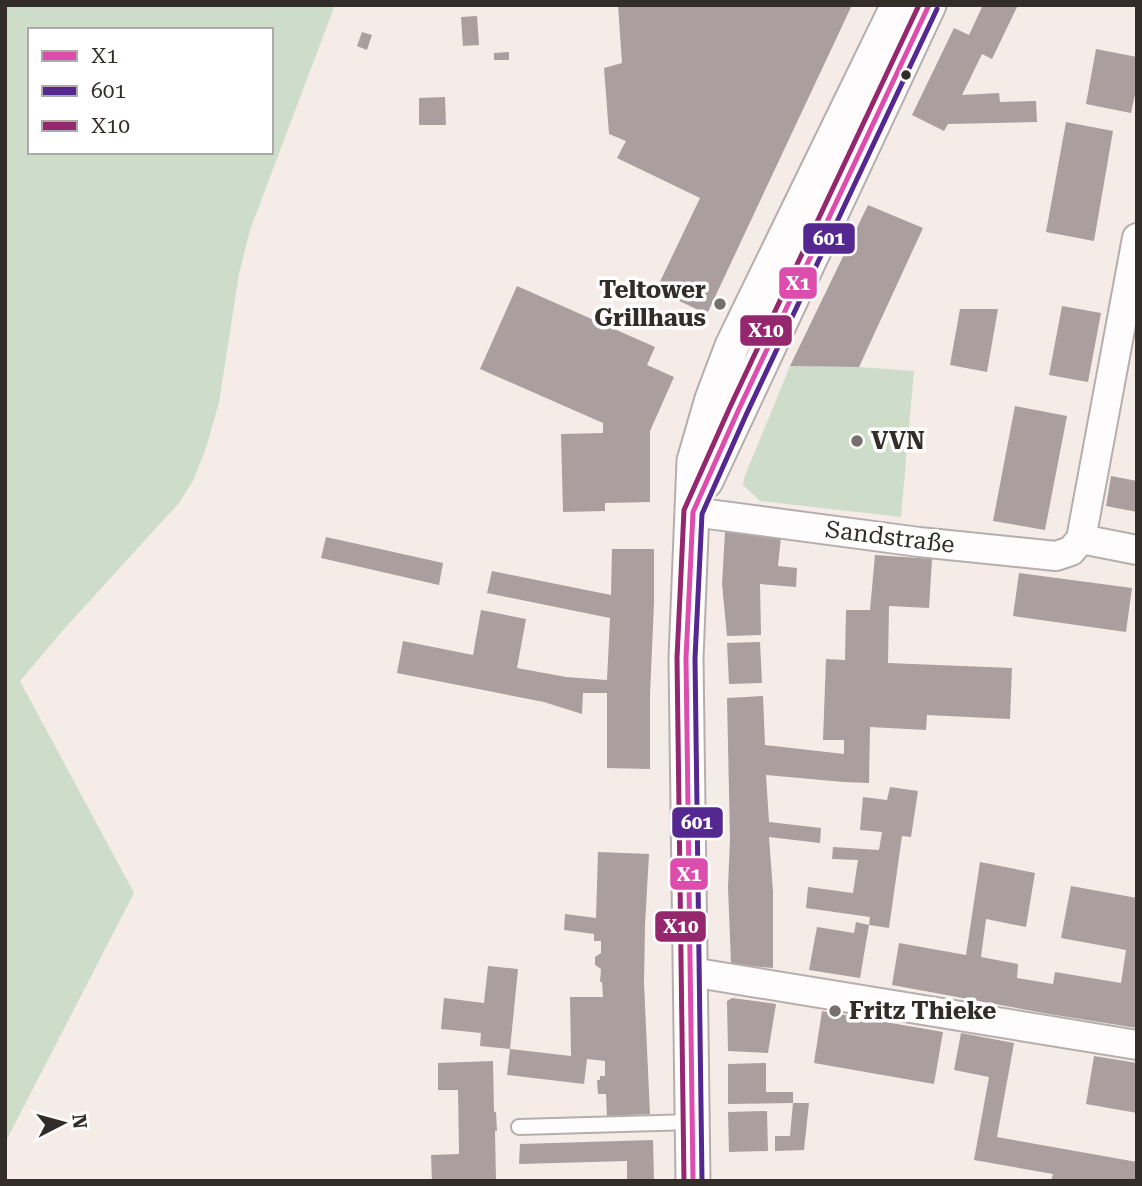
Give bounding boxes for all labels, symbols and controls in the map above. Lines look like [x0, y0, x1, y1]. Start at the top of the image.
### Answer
legend [28, 28, 273, 154]
text: X1 [91, 44, 118, 68]
unlabelled marker [899, 68, 913, 82]
text: 601 [91, 79, 126, 103]
text: X10 [91, 114, 130, 138]
line badge: 601 [802, 222, 856, 255]
text: 601 [813, 227, 845, 250]
line badge: X1 [778, 266, 818, 300]
text: X1 [786, 272, 811, 295]
place label: Teltower Grillhaus [594, 276, 706, 332]
marker: Teltower Grillhaus [712, 296, 728, 312]
line badge: X10 [739, 314, 793, 347]
text: X10 [748, 319, 784, 342]
place label: VVN [871, 427, 925, 455]
marker: VVN [849, 433, 865, 449]
street label: Sandstraße [824, 515, 956, 559]
line badge: 601 [671, 806, 724, 839]
text: 601 [681, 811, 713, 834]
line badge: X1 [669, 857, 709, 891]
text: X1 [677, 863, 702, 886]
line badge: X10 [654, 910, 707, 943]
text: X10 [663, 915, 699, 938]
place label: Fritz Thieke [849, 997, 996, 1025]
marker: Fritz Thieke [827, 1003, 843, 1019]
north arrow [28, 1088, 98, 1158]
text: N [67, 1113, 92, 1130]

